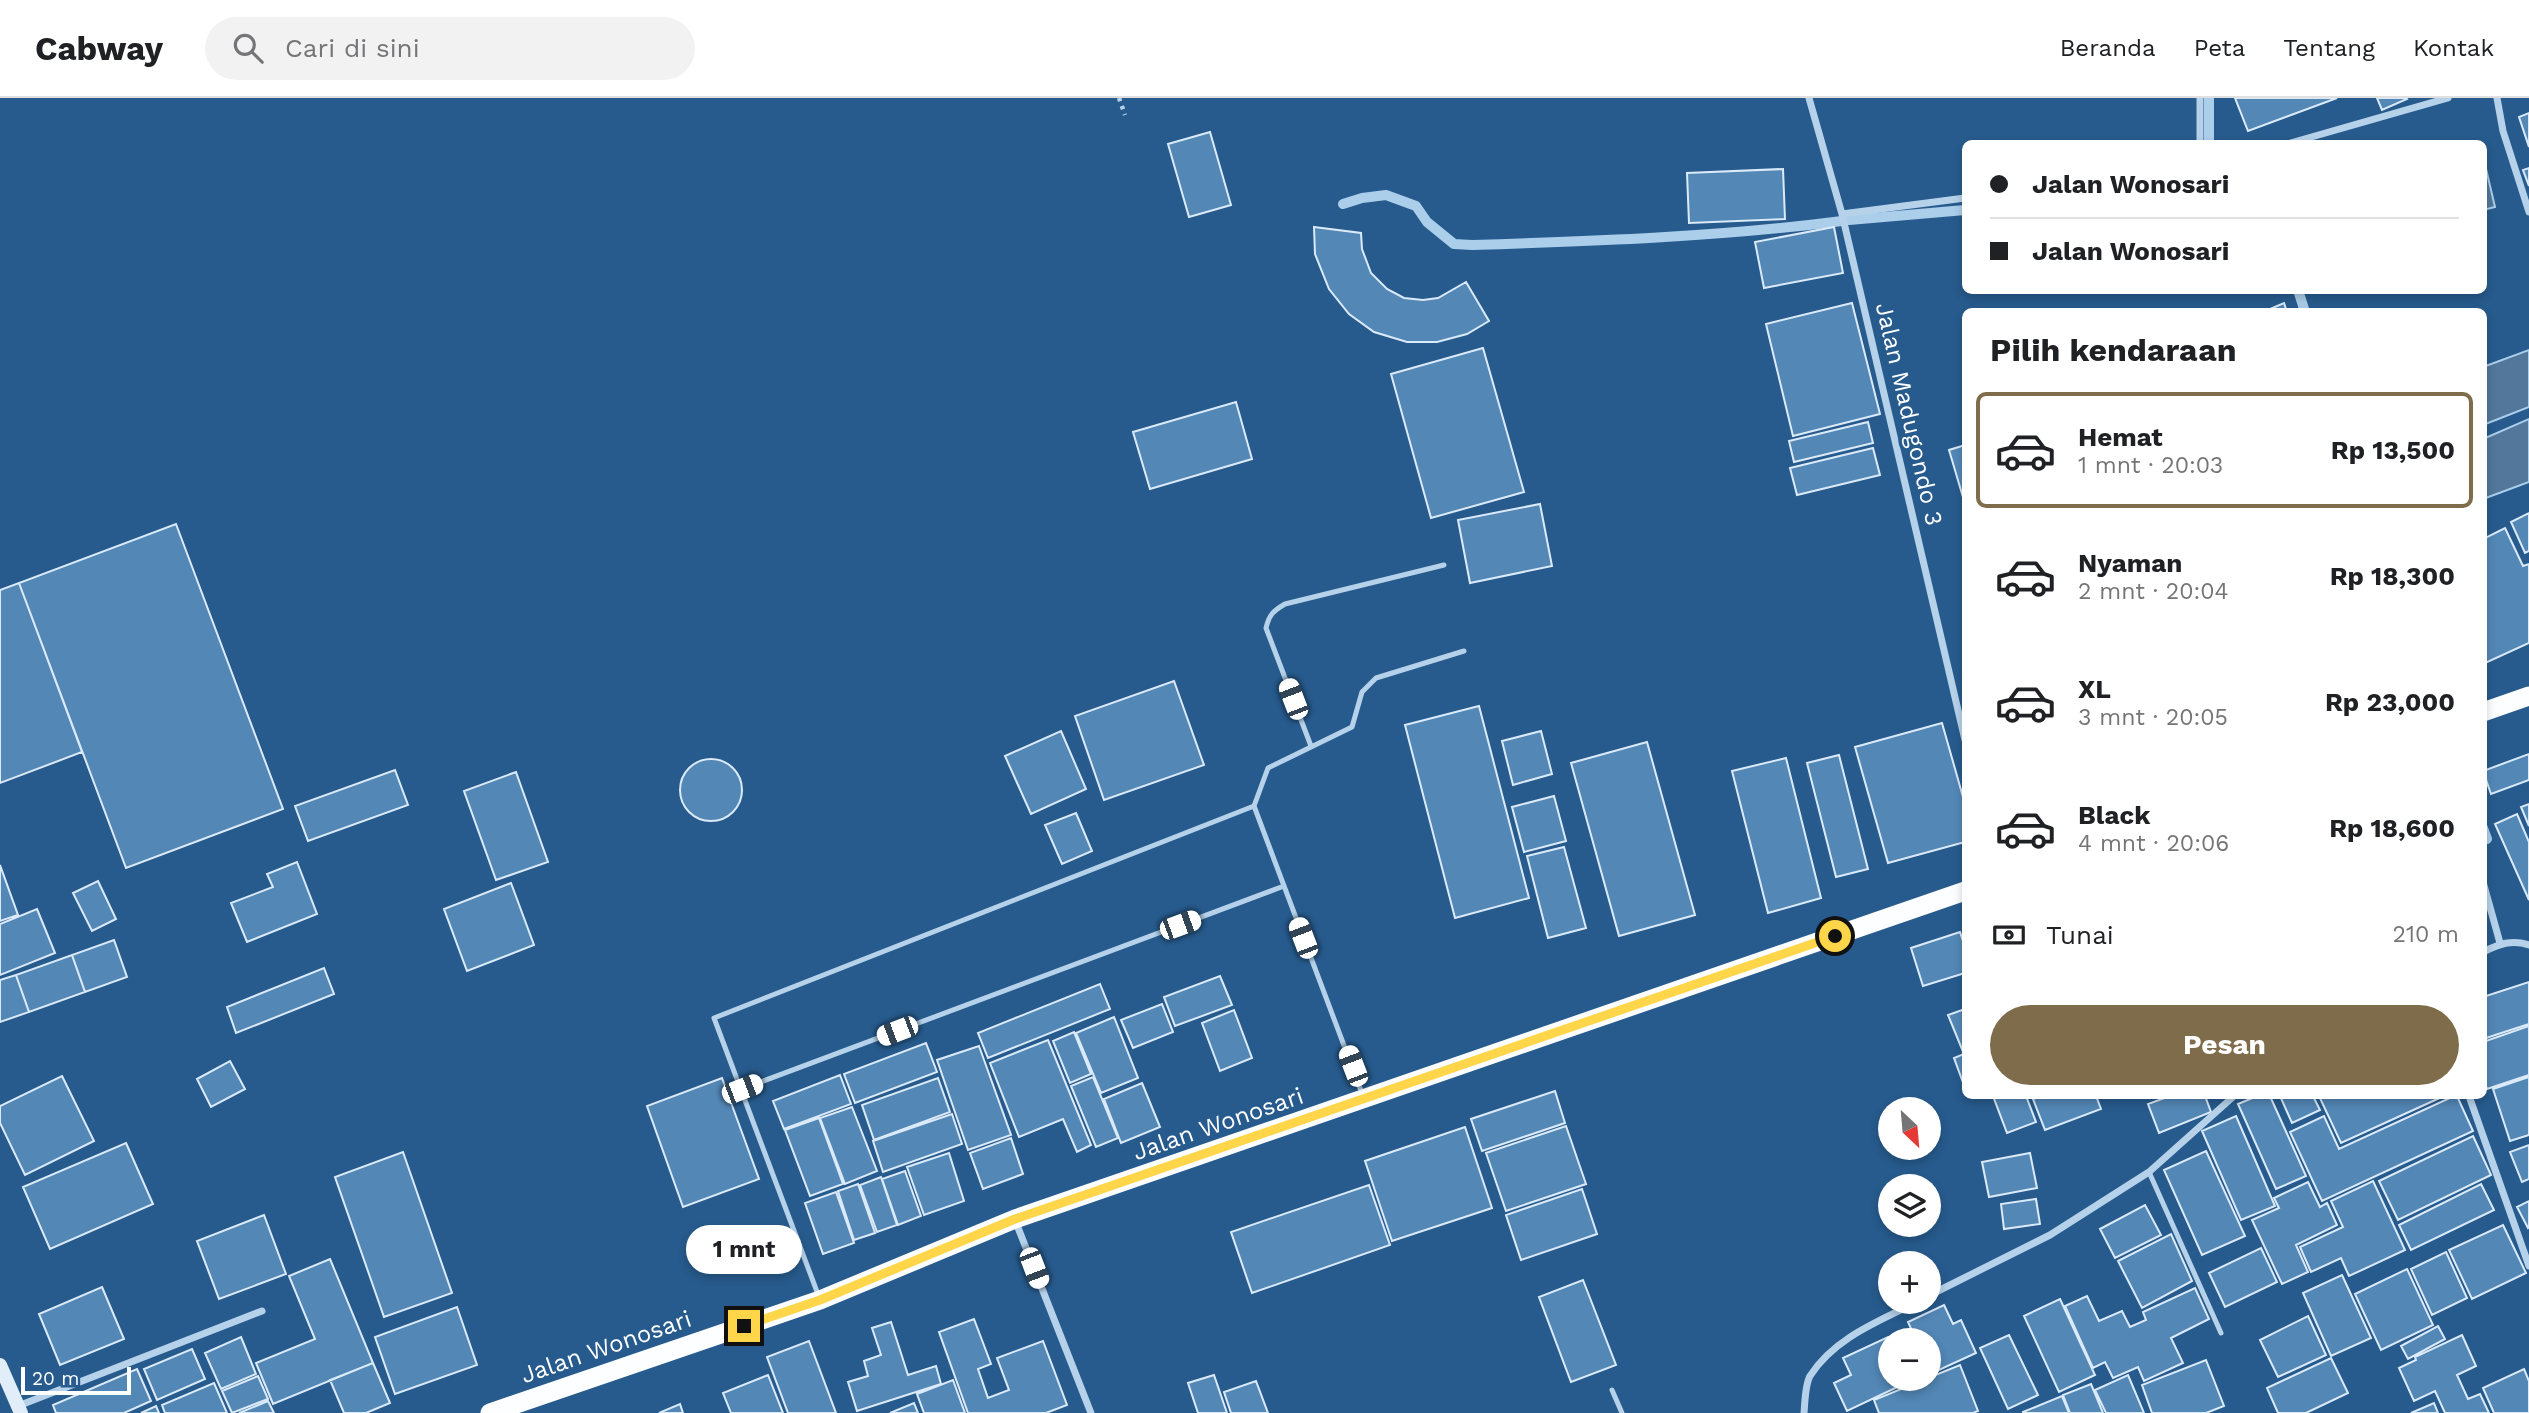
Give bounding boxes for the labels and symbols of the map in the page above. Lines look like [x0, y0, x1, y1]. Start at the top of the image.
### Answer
street label: Jalan Madugondo 3 [1870, 300, 1948, 528]
car [1276, 676, 1311, 722]
car [1157, 908, 1204, 942]
car [1286, 915, 1321, 961]
route start [1819, 920, 1851, 952]
car [874, 1014, 921, 1048]
car [1336, 1043, 1371, 1089]
car [719, 1072, 766, 1106]
street label: Jalan Wonosari [1129, 1082, 1307, 1166]
north arrow [1878, 1097, 1941, 1160]
callout: 1 mnt [686, 1224, 802, 1274]
car [1017, 1245, 1052, 1291]
street label: Jalan Wonosari [517, 1305, 695, 1389]
route end [728, 1310, 760, 1342]
scale bar [21, 1364, 131, 1396]

